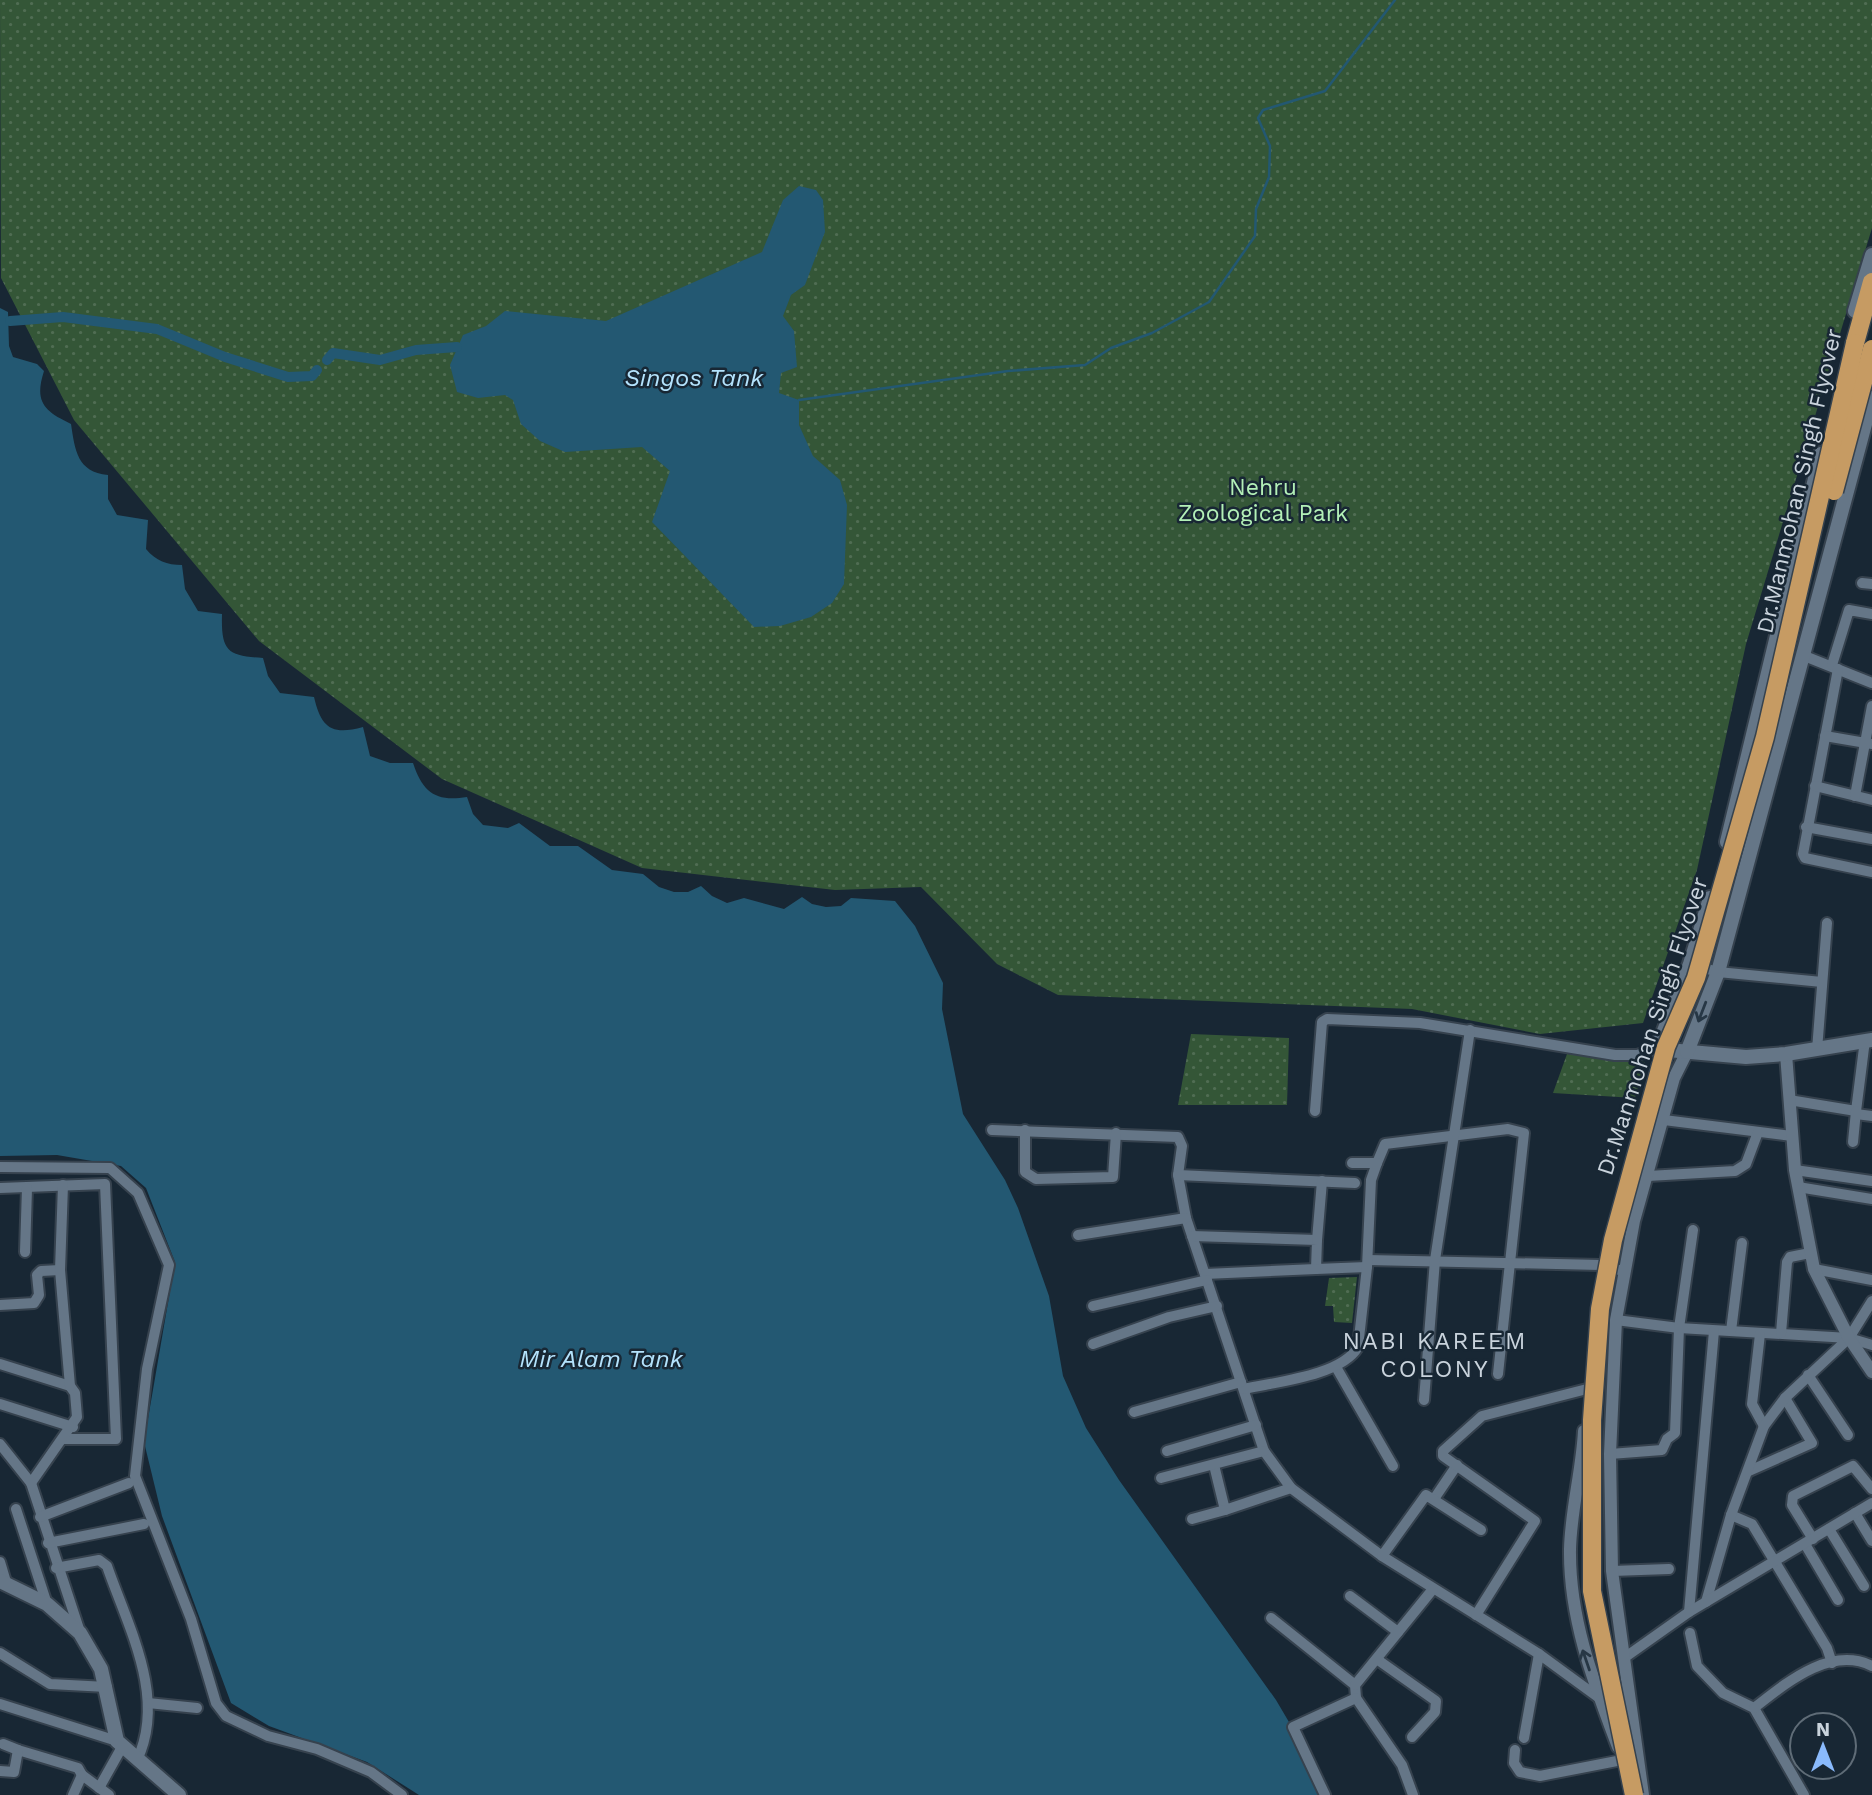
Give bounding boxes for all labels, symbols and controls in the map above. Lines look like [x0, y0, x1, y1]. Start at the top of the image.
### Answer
street label: Dr.Manmohan Singh Flyover [1751, 326, 1848, 636]
water label: Singos Tank [625, 364, 764, 392]
park label: Nehru Zoological Park [1178, 474, 1348, 527]
street label: Dr.Manmohan Singh Flyover [1591, 874, 1714, 1179]
one-way arrow [1695, 1001, 1708, 1023]
district label: NABI KAREEM COLONY [1342, 1327, 1528, 1383]
water label: Mir Alam Tank [519, 1345, 684, 1373]
one-way arrow [1579, 1650, 1591, 1672]
north arrow [1788, 1711, 1858, 1781]
text: N [1816, 1718, 1830, 1741]

